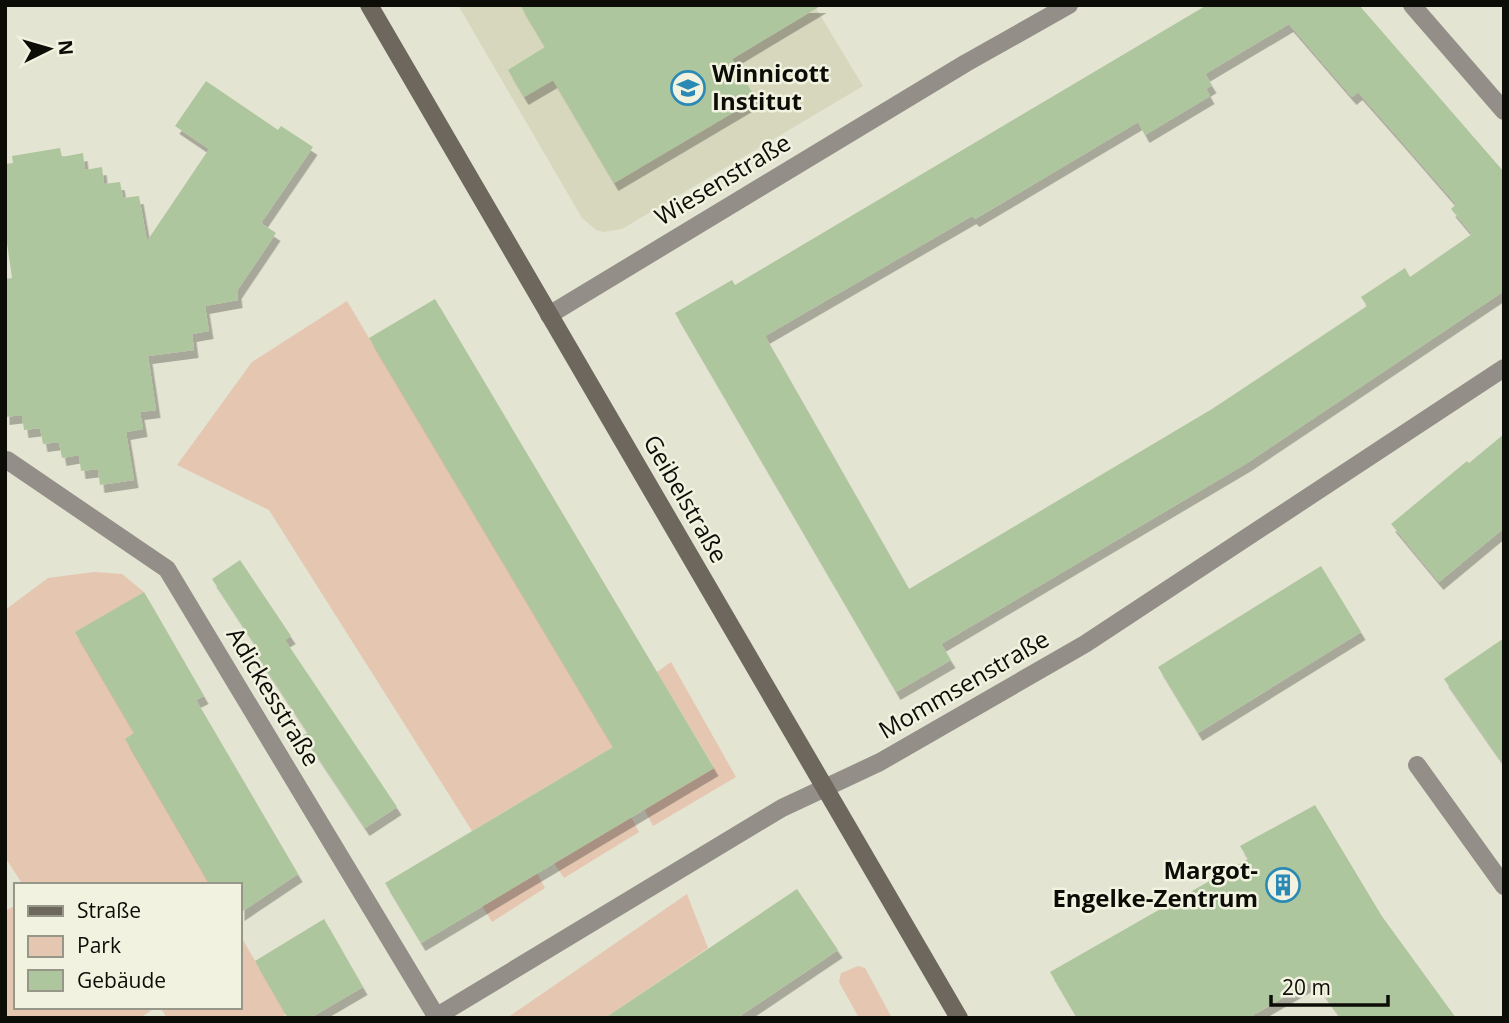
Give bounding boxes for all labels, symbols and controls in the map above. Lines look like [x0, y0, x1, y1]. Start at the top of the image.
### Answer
north arrow [14, 14, 84, 84]
text: N [52, 39, 80, 56]
place label: Winnicott Institut [712, 56, 829, 117]
school or university icon: Winnicott Institut [669, 69, 707, 107]
street label: Wiesenstraße [648, 125, 796, 232]
street label: Geibelstraße [636, 428, 736, 568]
street label: Adickesstraße [220, 621, 329, 772]
street label: Mommsenstraße [872, 621, 1054, 746]
place label: Margot- Engelke-Zentrum [1052, 853, 1258, 914]
building icon: Margot- Engelke-Zentrum [1264, 866, 1302, 904]
legend [14, 883, 242, 1009]
text: Straße [77, 896, 141, 924]
text: Park [77, 931, 121, 959]
scale bar [1271, 964, 1388, 1008]
text: Gebäude [77, 966, 166, 994]
text: 20 m [1282, 973, 1331, 1001]

